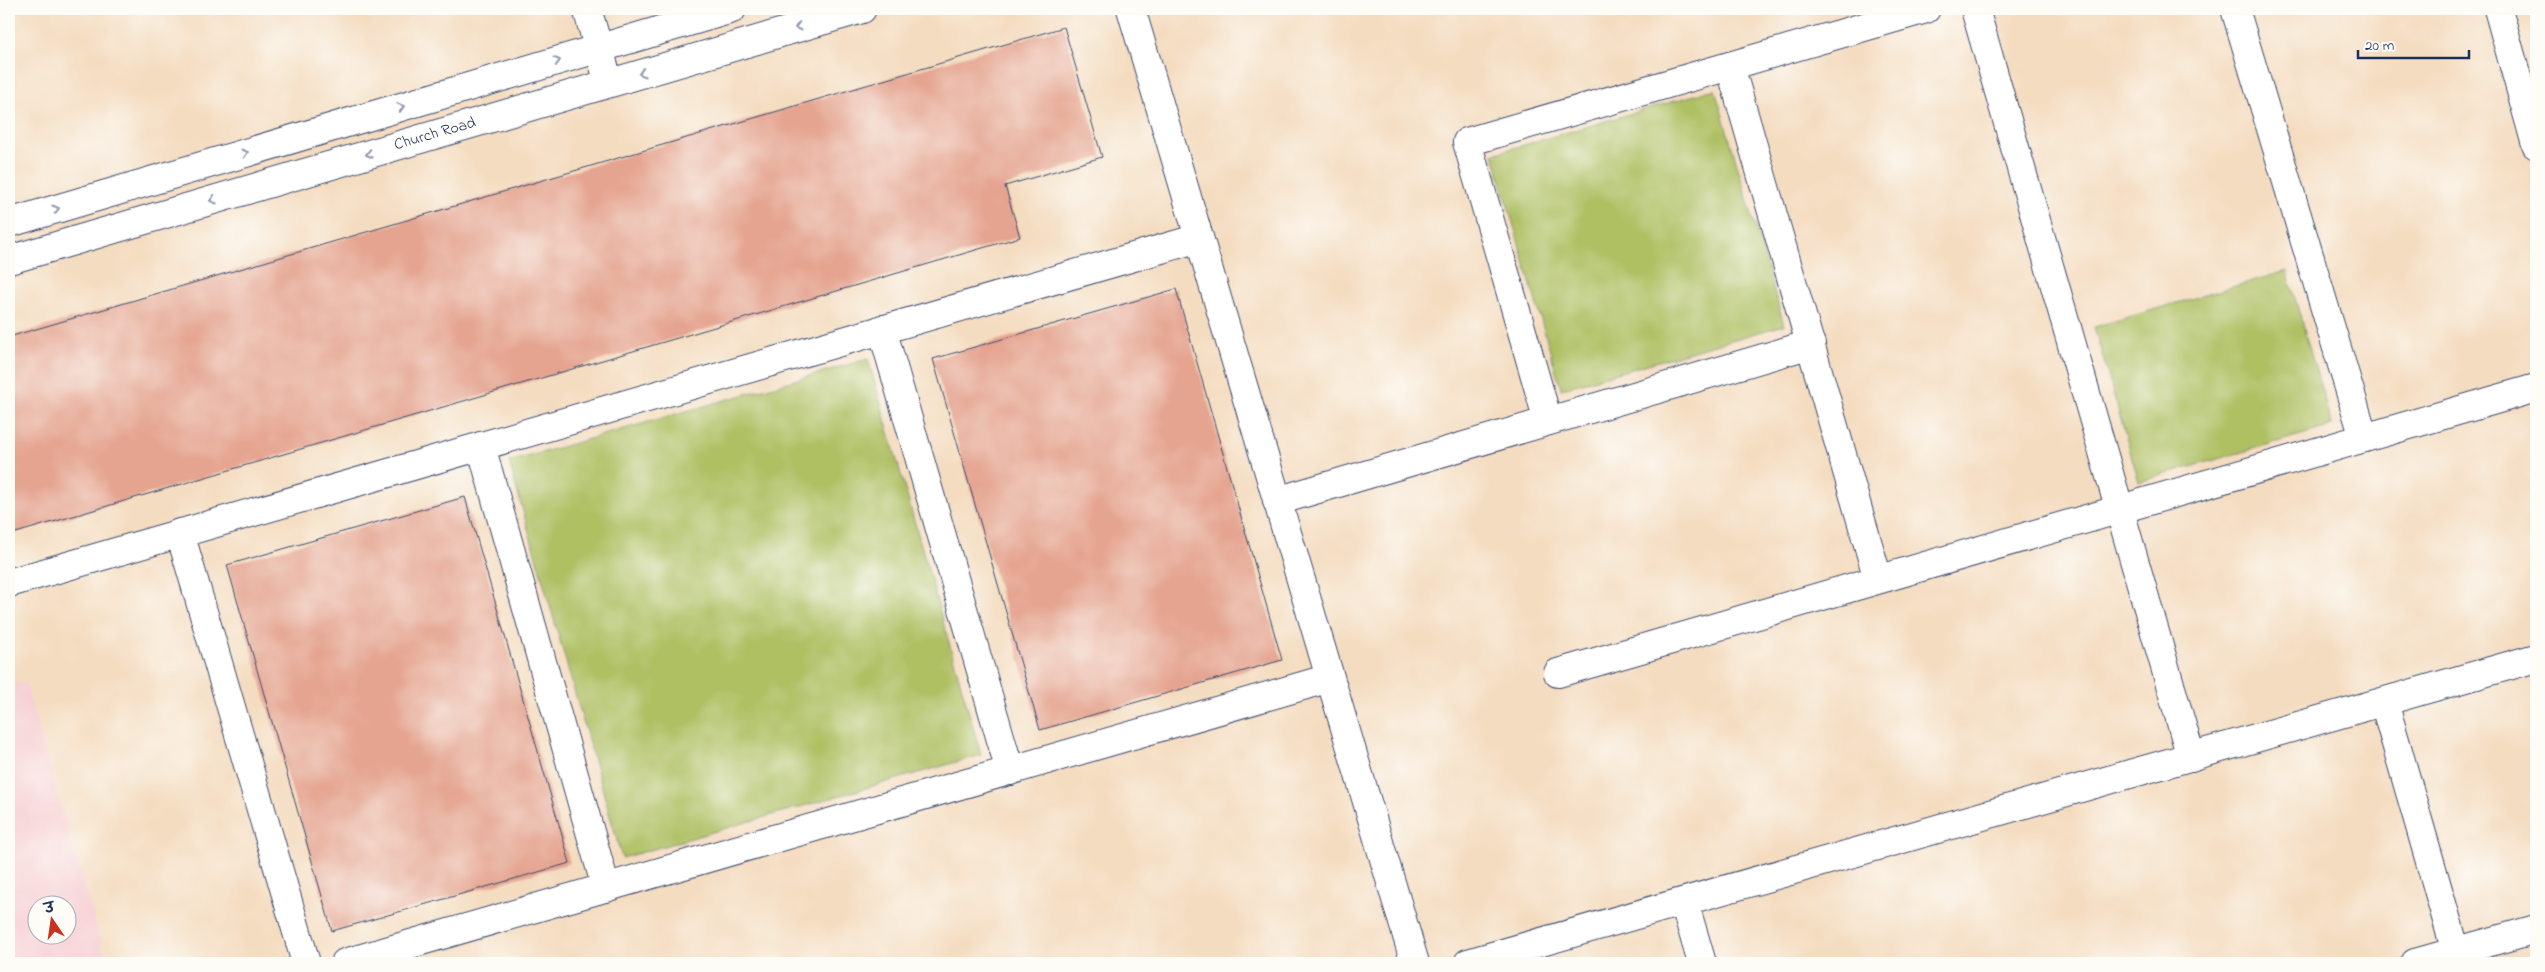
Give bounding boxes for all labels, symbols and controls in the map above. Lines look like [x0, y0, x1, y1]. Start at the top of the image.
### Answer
one-way arrow [795, 22, 803, 32]
scale bar [2358, 28, 2469, 60]
text: 20 m [2365, 35, 2395, 57]
one-way arrow [552, 56, 560, 66]
one-way arrow [639, 68, 647, 78]
one-way arrow [396, 102, 404, 112]
street label: Church Road [391, 111, 479, 157]
one-way arrow [240, 148, 249, 158]
one-way arrow [365, 148, 374, 158]
one-way arrow [209, 194, 218, 204]
one-way arrow [51, 204, 59, 214]
north arrow [28, 894, 78, 944]
text: उ [41, 897, 58, 921]

